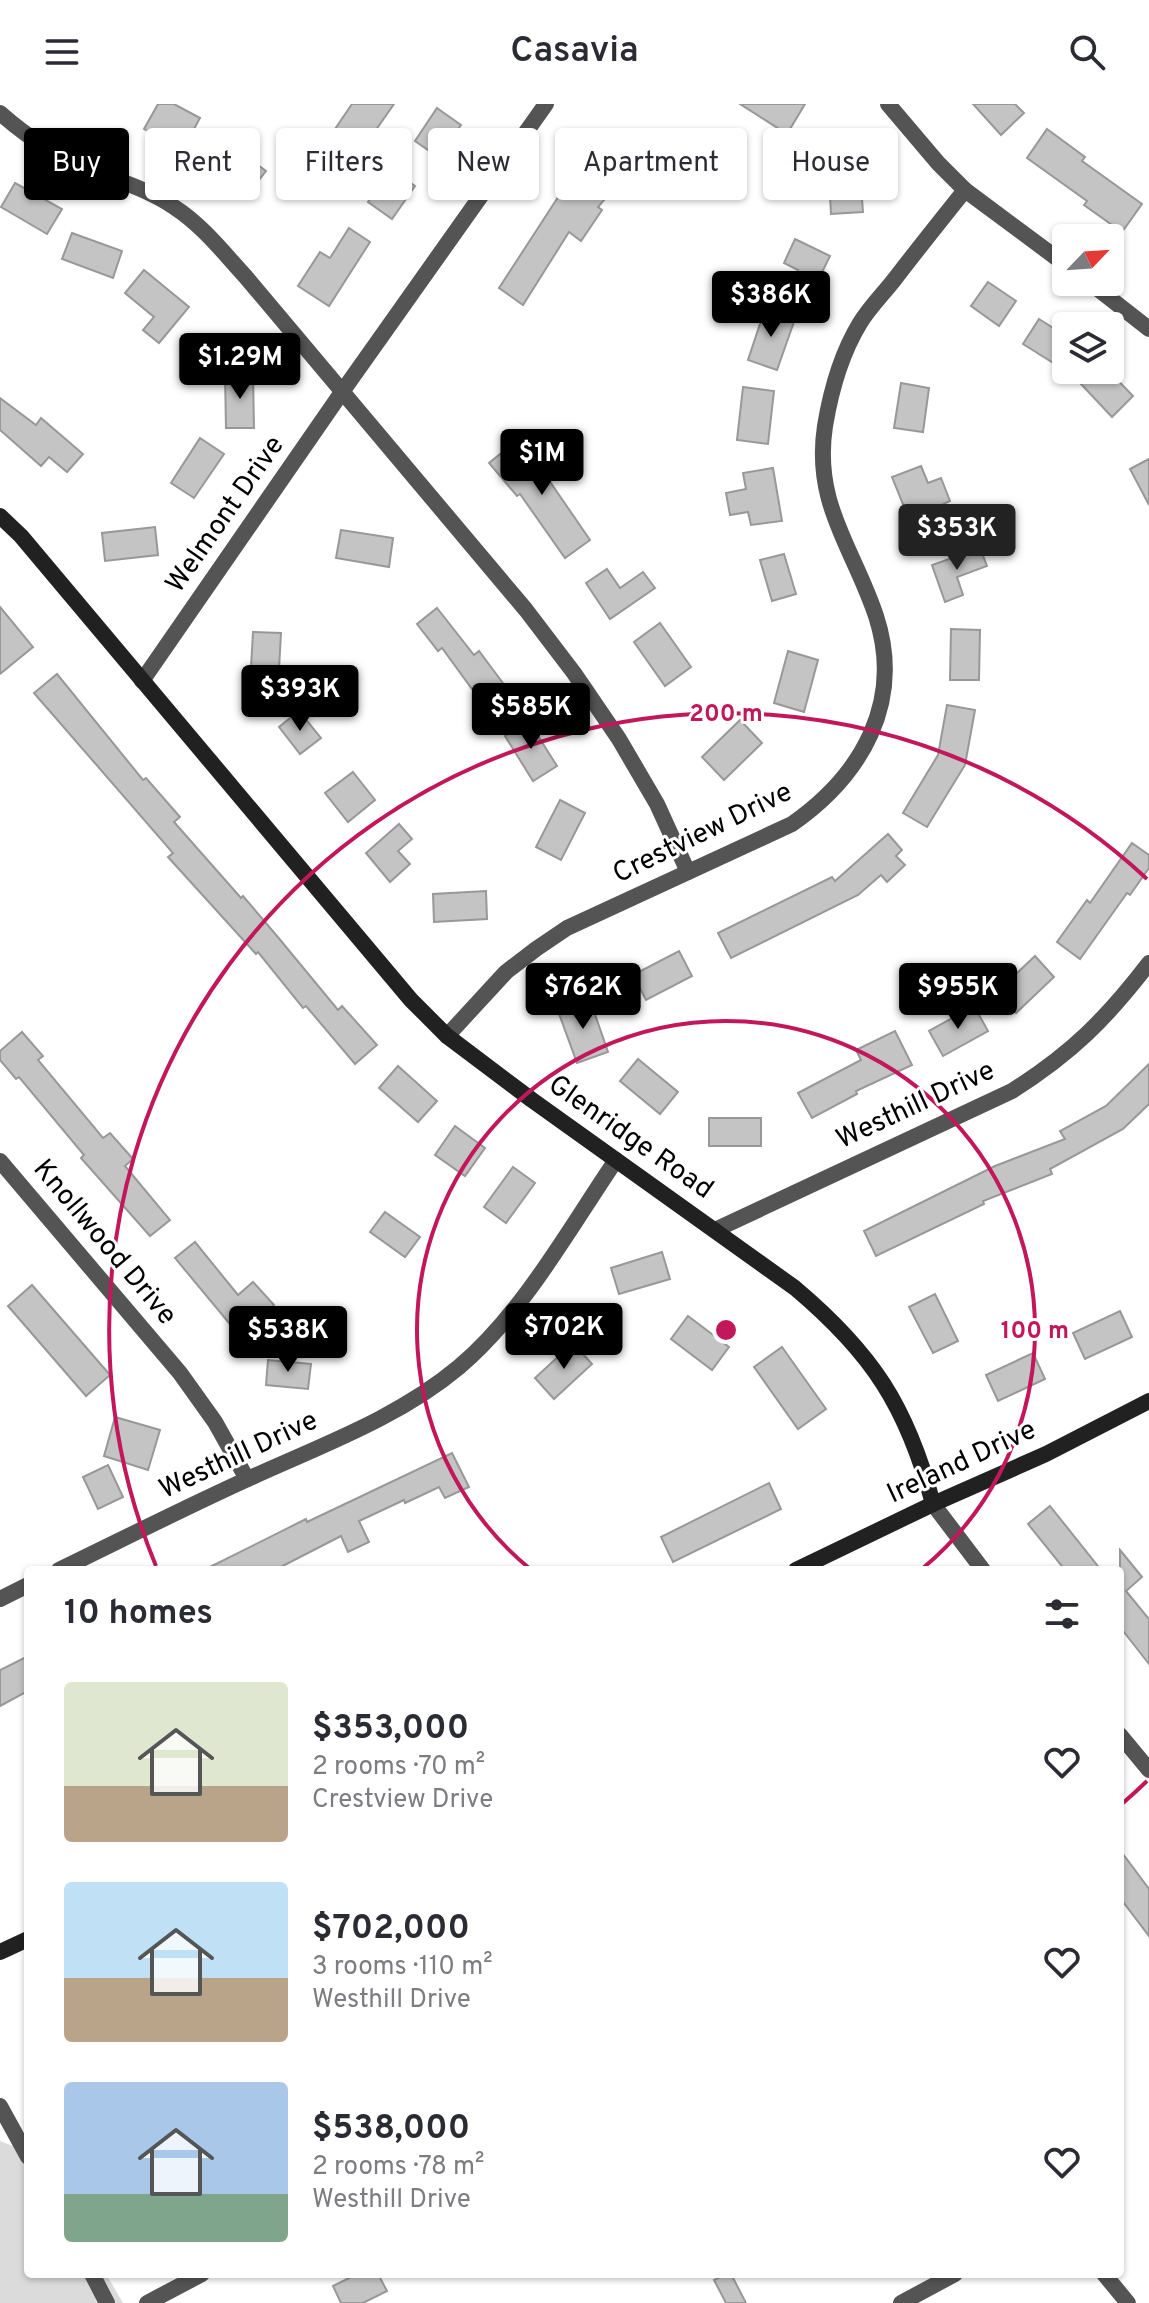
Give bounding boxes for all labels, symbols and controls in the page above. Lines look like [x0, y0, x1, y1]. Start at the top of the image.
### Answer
text: Casavia [510, 29, 639, 75]
icon: menu [40, 30, 84, 74]
icon: search [1065, 30, 1109, 74]
chip: Buy [24, 128, 129, 200]
chip: Rent [145, 128, 260, 200]
chip: Filters [276, 128, 412, 200]
chip: New [428, 128, 539, 200]
chip: Apartment [555, 128, 747, 200]
chip: House [763, 128, 898, 200]
north arrow [1052, 224, 1124, 296]
map controls [1052, 224, 1124, 384]
pin: $386K [715, 271, 827, 339]
text: $386K [730, 280, 812, 313]
button: layers [1052, 312, 1124, 384]
pin: $1.29M [175, 333, 305, 401]
text: $1.29M [197, 342, 283, 375]
street label: Welmont Drive [159, 429, 293, 601]
pin: $1M [503, 429, 581, 497]
text: $1M [518, 438, 566, 471]
pin: $353K [901, 504, 1013, 572]
text: $353K [916, 513, 998, 546]
pin: $393K [244, 665, 356, 733]
text: $393K [259, 674, 341, 707]
pin: $585K [475, 683, 587, 751]
text: $585K [490, 692, 572, 725]
text: 200 m [689, 700, 763, 730]
street label: Crestview Drive [607, 775, 799, 893]
pin: $762K [527, 963, 639, 1031]
pin: $955K [902, 963, 1014, 1031]
text: $762K [544, 972, 622, 1005]
text: $955K [917, 972, 999, 1005]
street label: Westhill Drive [831, 1054, 1001, 1158]
street label: Glenridge Road [540, 1068, 720, 1208]
street label: Knollwood Drive [24, 1153, 184, 1333]
pin: $702K [508, 1303, 620, 1371]
pin: $538K [232, 1306, 344, 1374]
text: $702K [523, 1312, 605, 1345]
text: $538K [247, 1315, 329, 1348]
centre of rings [712, 1316, 740, 1344]
text: 100 m [1001, 1317, 1069, 1347]
street label: Westhill Drive [154, 1404, 324, 1508]
street label: Ireland Drive [882, 1413, 1042, 1513]
icon: filters [1040, 1592, 1084, 1636]
text: 10 homes [64, 1593, 213, 1636]
text: $353,000 [312, 1708, 469, 1751]
icon: home [128, 1714, 224, 1810]
icon: heart [1040, 1740, 1084, 1784]
text: 2 rooms · 70 m² [312, 1751, 485, 1784]
text: Crestview Drive [312, 1784, 493, 1817]
text: $702,000 [312, 1908, 470, 1951]
icon: home [128, 1914, 224, 2010]
icon: heart [1040, 1940, 1084, 1984]
text: 3 rooms · 110 m² [312, 1951, 493, 1984]
text: Westhill Drive [312, 1984, 471, 2017]
text: $538,000 [312, 2108, 470, 2151]
icon: home [128, 2114, 224, 2210]
icon: heart [1040, 2140, 1084, 2184]
text: 2 rooms · 78 m² [312, 2151, 484, 2184]
text: Westhill Drive [312, 2184, 471, 2217]

